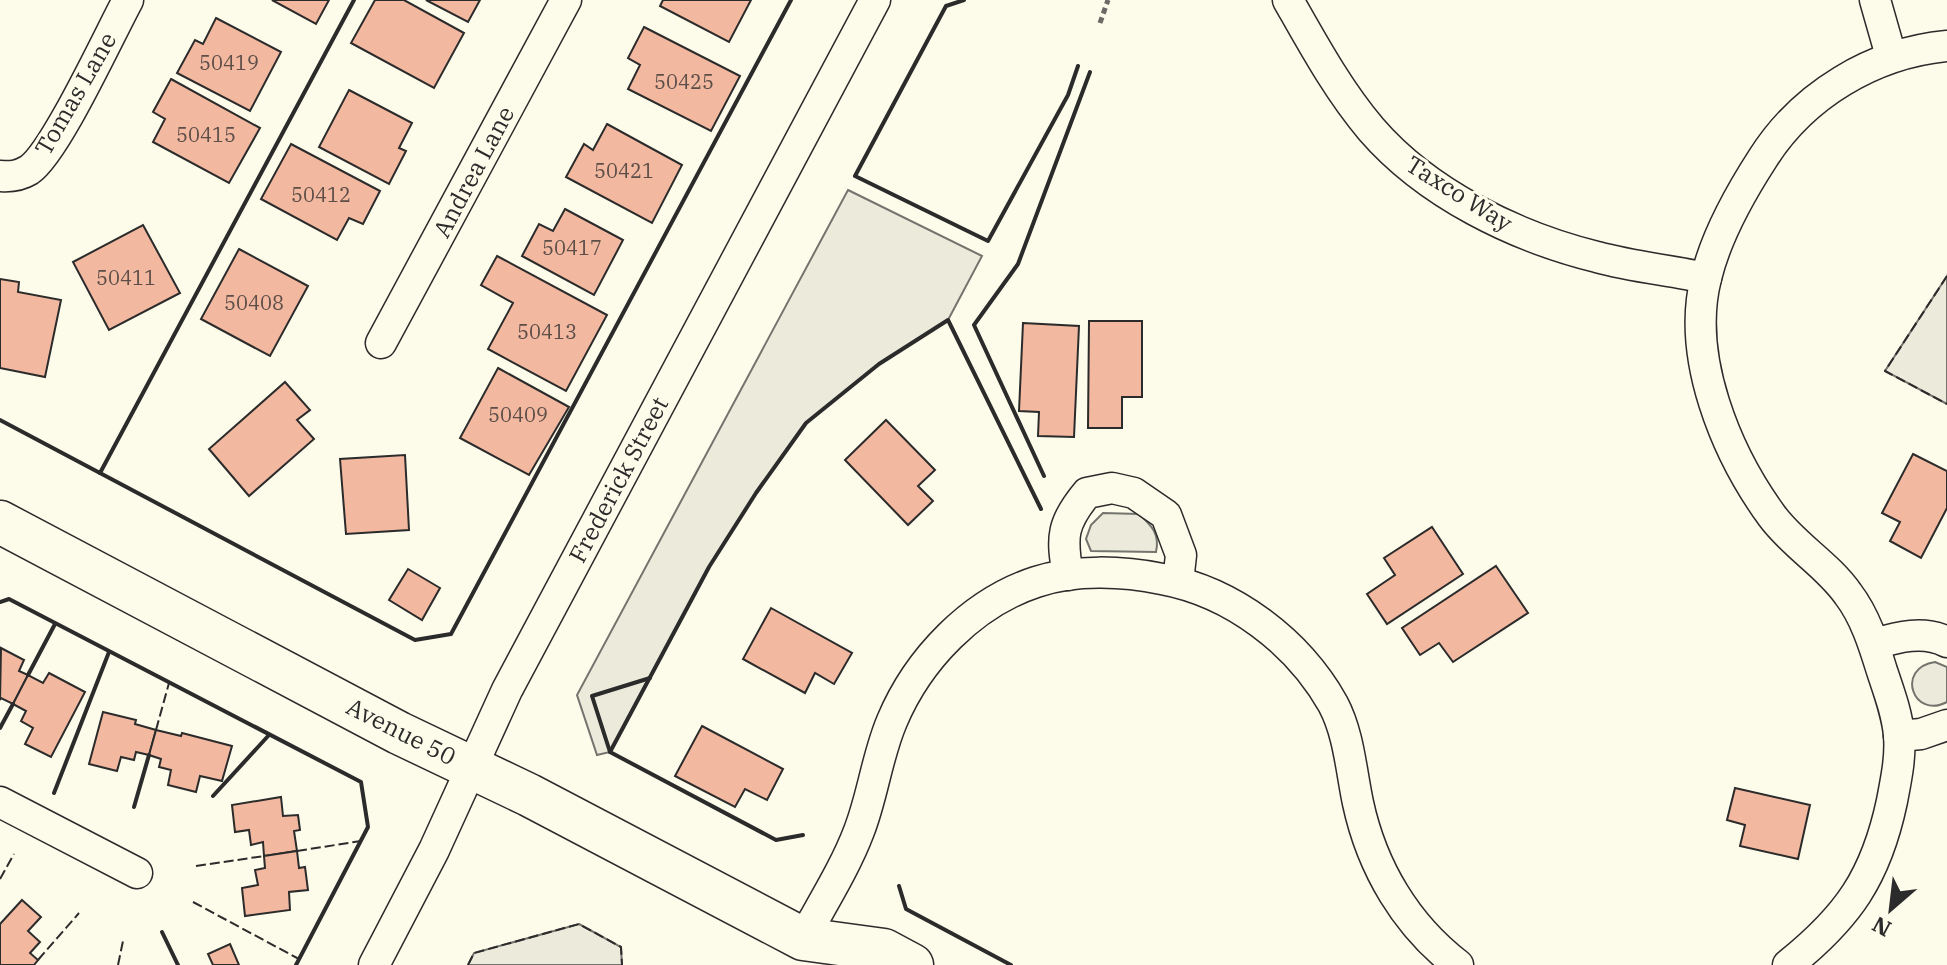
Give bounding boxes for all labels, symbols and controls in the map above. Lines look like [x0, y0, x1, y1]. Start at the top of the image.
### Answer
street label: Tomas Lane [27, 26, 123, 161]
house number: 50419 [199, 49, 259, 76]
house number: 50425 [654, 68, 714, 95]
street label: Andrea Lane [425, 100, 521, 243]
house number: 50415 [176, 121, 236, 148]
street label: Taxco Way [1400, 148, 1519, 238]
house number: 50421 [594, 157, 654, 184]
house number: 50412 [291, 181, 351, 208]
house number: 50417 [542, 234, 602, 261]
house number: 50411 [96, 264, 156, 291]
house number: 50408 [224, 289, 284, 316]
house number: 50413 [517, 318, 577, 345]
street label: Frederick Street [561, 391, 675, 568]
house number: 50409 [488, 401, 548, 428]
street label: Avenue 50 [341, 690, 462, 772]
north arrow [1851, 869, 1931, 949]
text: N [1867, 910, 1896, 944]

